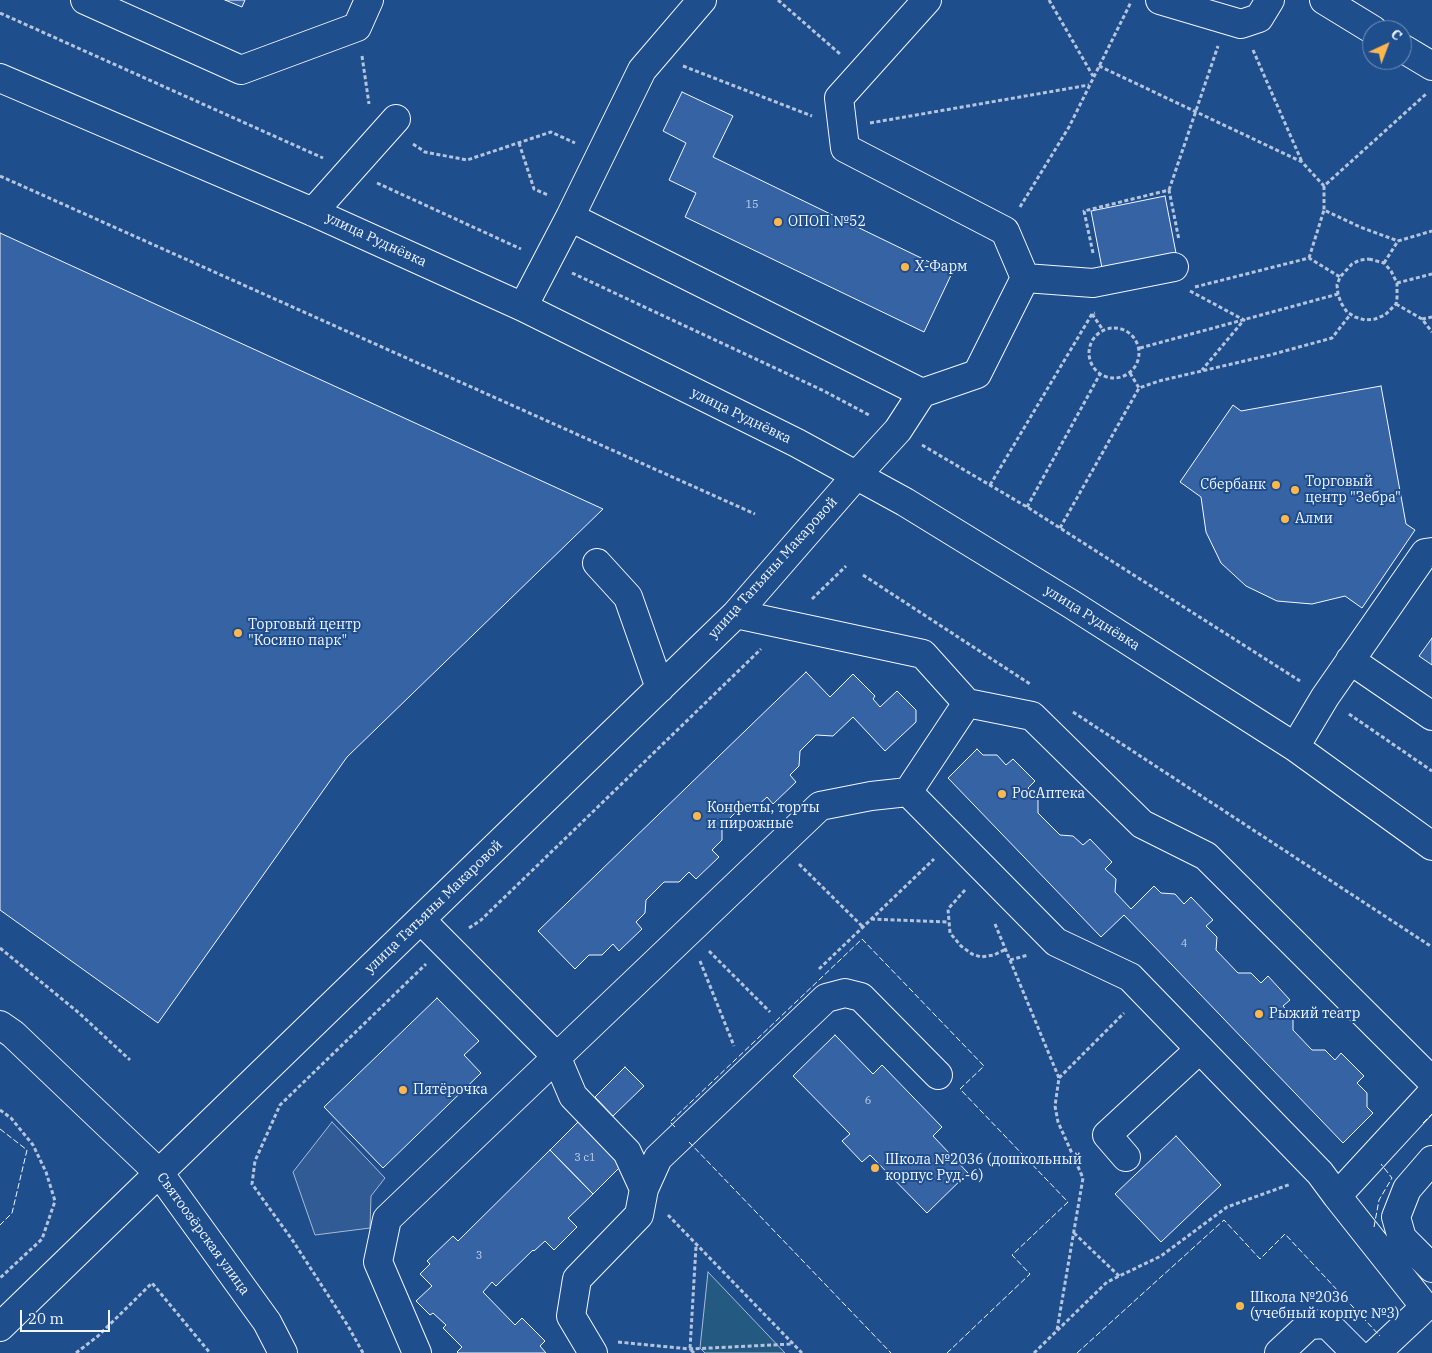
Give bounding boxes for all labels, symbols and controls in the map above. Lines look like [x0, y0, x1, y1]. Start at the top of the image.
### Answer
north arrow [1362, 20, 1412, 70]
text: С [1387, 25, 1406, 45]
house number: 15 [745, 198, 759, 212]
street label: улица Руднёвка [323, 209, 429, 271]
place label: ОПОП №52 [788, 214, 866, 230]
marker: ОПОП №52 [772, 216, 784, 228]
place label: X-Фарм [915, 259, 968, 275]
marker: X-Фарм [899, 261, 911, 273]
street label: улица Руднёвка [688, 384, 794, 448]
place label: Торговый центр "Зебра" [1305, 474, 1401, 507]
place label: Сбербанк [1200, 477, 1266, 493]
marker: Сбербанк [1270, 479, 1282, 491]
marker: Торговый центр "Зебра" [1289, 484, 1301, 496]
street label: улица Татьяны Макаровой [705, 494, 841, 642]
place label: Алми [1295, 511, 1333, 527]
marker: Алми [1279, 513, 1291, 525]
street label: улица Руднёвка [1041, 582, 1143, 654]
place label: Торговый центр "Косино парк" [248, 617, 361, 650]
marker: Торговый центр "Косино парк" [232, 627, 244, 639]
place label: РосАптека [1012, 786, 1085, 802]
marker: РосАптека [996, 788, 1008, 800]
place label: Конфеты, торты и пирожные [707, 800, 820, 832]
marker: Конфеты, торты и пирожные [691, 810, 703, 822]
street label: улица Татьяны Макаровой [362, 837, 506, 977]
house number: 4 [1181, 937, 1187, 951]
place label: Рыжий театр [1269, 1006, 1360, 1022]
marker: Рыжий театр [1253, 1008, 1265, 1020]
place label: Пятёрочка [413, 1082, 488, 1098]
marker: Пятёрочка [397, 1084, 409, 1096]
house number: 6 [865, 1094, 871, 1108]
house number: 3 c1 [574, 1151, 596, 1165]
place label: Школа №2036 (дошкольный корпус Руд.-6) [885, 1152, 1082, 1184]
marker: Школа №2036 (дошкольный корпус Руд.-6) [869, 1162, 881, 1174]
street label: Святоозёрская улица [153, 1170, 253, 1298]
house number: 3 [476, 1249, 482, 1263]
place label: Школа №2036 (учебный корпус №3) [1250, 1290, 1399, 1322]
scale bar [22, 1300, 112, 1332]
marker: Школа №2036 (учебный корпус №3) [1234, 1300, 1246, 1312]
text: 20 m [28, 1309, 64, 1328]

